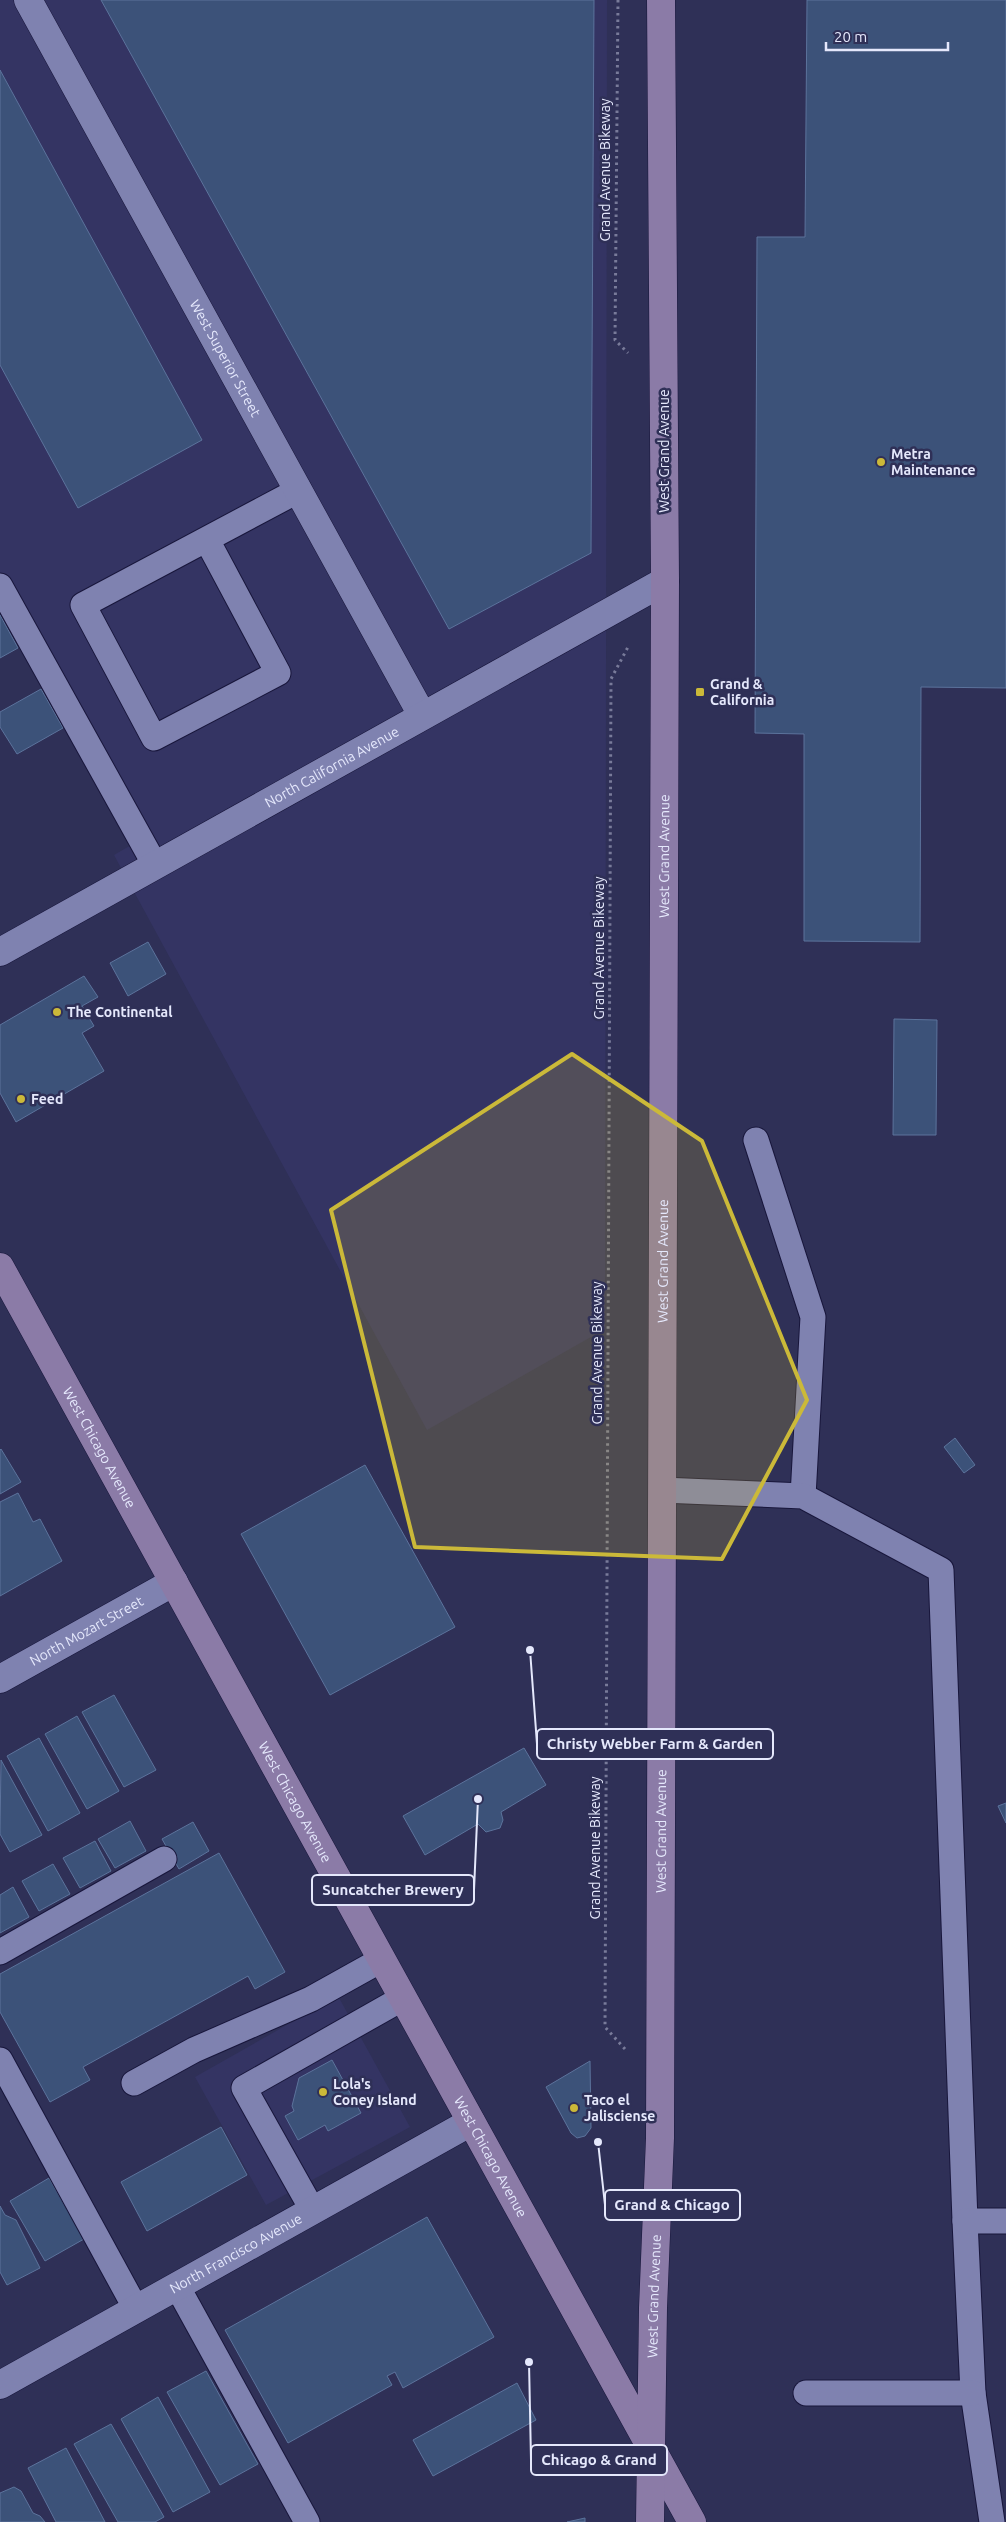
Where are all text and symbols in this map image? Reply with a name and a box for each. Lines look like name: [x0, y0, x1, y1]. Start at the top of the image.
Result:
scale bar: [826, 20, 948, 52]
text: 20 m: [834, 28, 867, 45]
street label: Grand Avenue Bikeway: [597, 98, 613, 242]
street label: West Superior Street: [187, 297, 264, 420]
street label: West Grand Avenue: [656, 389, 672, 513]
place label: Metra Maintenance: [891, 446, 976, 478]
marker: Metra Maintenance: [875, 456, 887, 468]
place label: Grand & California: [710, 676, 774, 708]
marker: Grand & California: [694, 686, 706, 698]
street label: North California Avenue: [262, 723, 402, 811]
street label: West Grand Avenue: [656, 794, 672, 918]
street label: Grand Avenue Bikeway: [591, 876, 607, 1020]
place label: The Continental: [67, 1004, 172, 1020]
marker: The Continental: [51, 1006, 63, 1018]
place label: Feed: [31, 1091, 63, 1107]
marker: Feed: [15, 1093, 27, 1105]
street label: West Grand Avenue: [655, 1199, 671, 1323]
street label: Grand Avenue Bikeway: [589, 1281, 605, 1425]
street label: West Chicago Avenue: [60, 1384, 139, 1511]
street label: North Mozart Street: [27, 1593, 146, 1669]
callout: Christy Webber Farm & Garden: [537, 1729, 773, 1759]
text: Christy Webber Farm & Garden: [547, 1735, 763, 1752]
street label: West Chicago Avenue: [255, 1739, 335, 1865]
street label: West Grand Avenue: [653, 1769, 669, 1893]
street label: Grand Avenue Bikeway: [587, 1776, 603, 1920]
callout: Suncatcher Brewery: [312, 1875, 474, 1905]
text: Suncatcher Brewery: [322, 1881, 464, 1898]
place label: Lola's Coney Island: [333, 2076, 417, 2108]
marker: Lola's Coney Island: [317, 2086, 329, 2098]
place label: Taco el Jalisciense: [584, 2092, 655, 2124]
street label: West Chicago Avenue: [451, 2093, 530, 2220]
marker: Taco el Jalisciense: [568, 2102, 580, 2114]
callout: Grand & Chicago: [605, 2190, 740, 2220]
text: Grand & Chicago: [614, 2196, 730, 2213]
street label: North Francisco Avenue: [167, 2210, 305, 2297]
street label: West Grand Avenue: [644, 2234, 664, 2358]
callout: Chicago & Grand: [531, 2445, 667, 2475]
text: Chicago & Grand: [541, 2451, 657, 2468]

